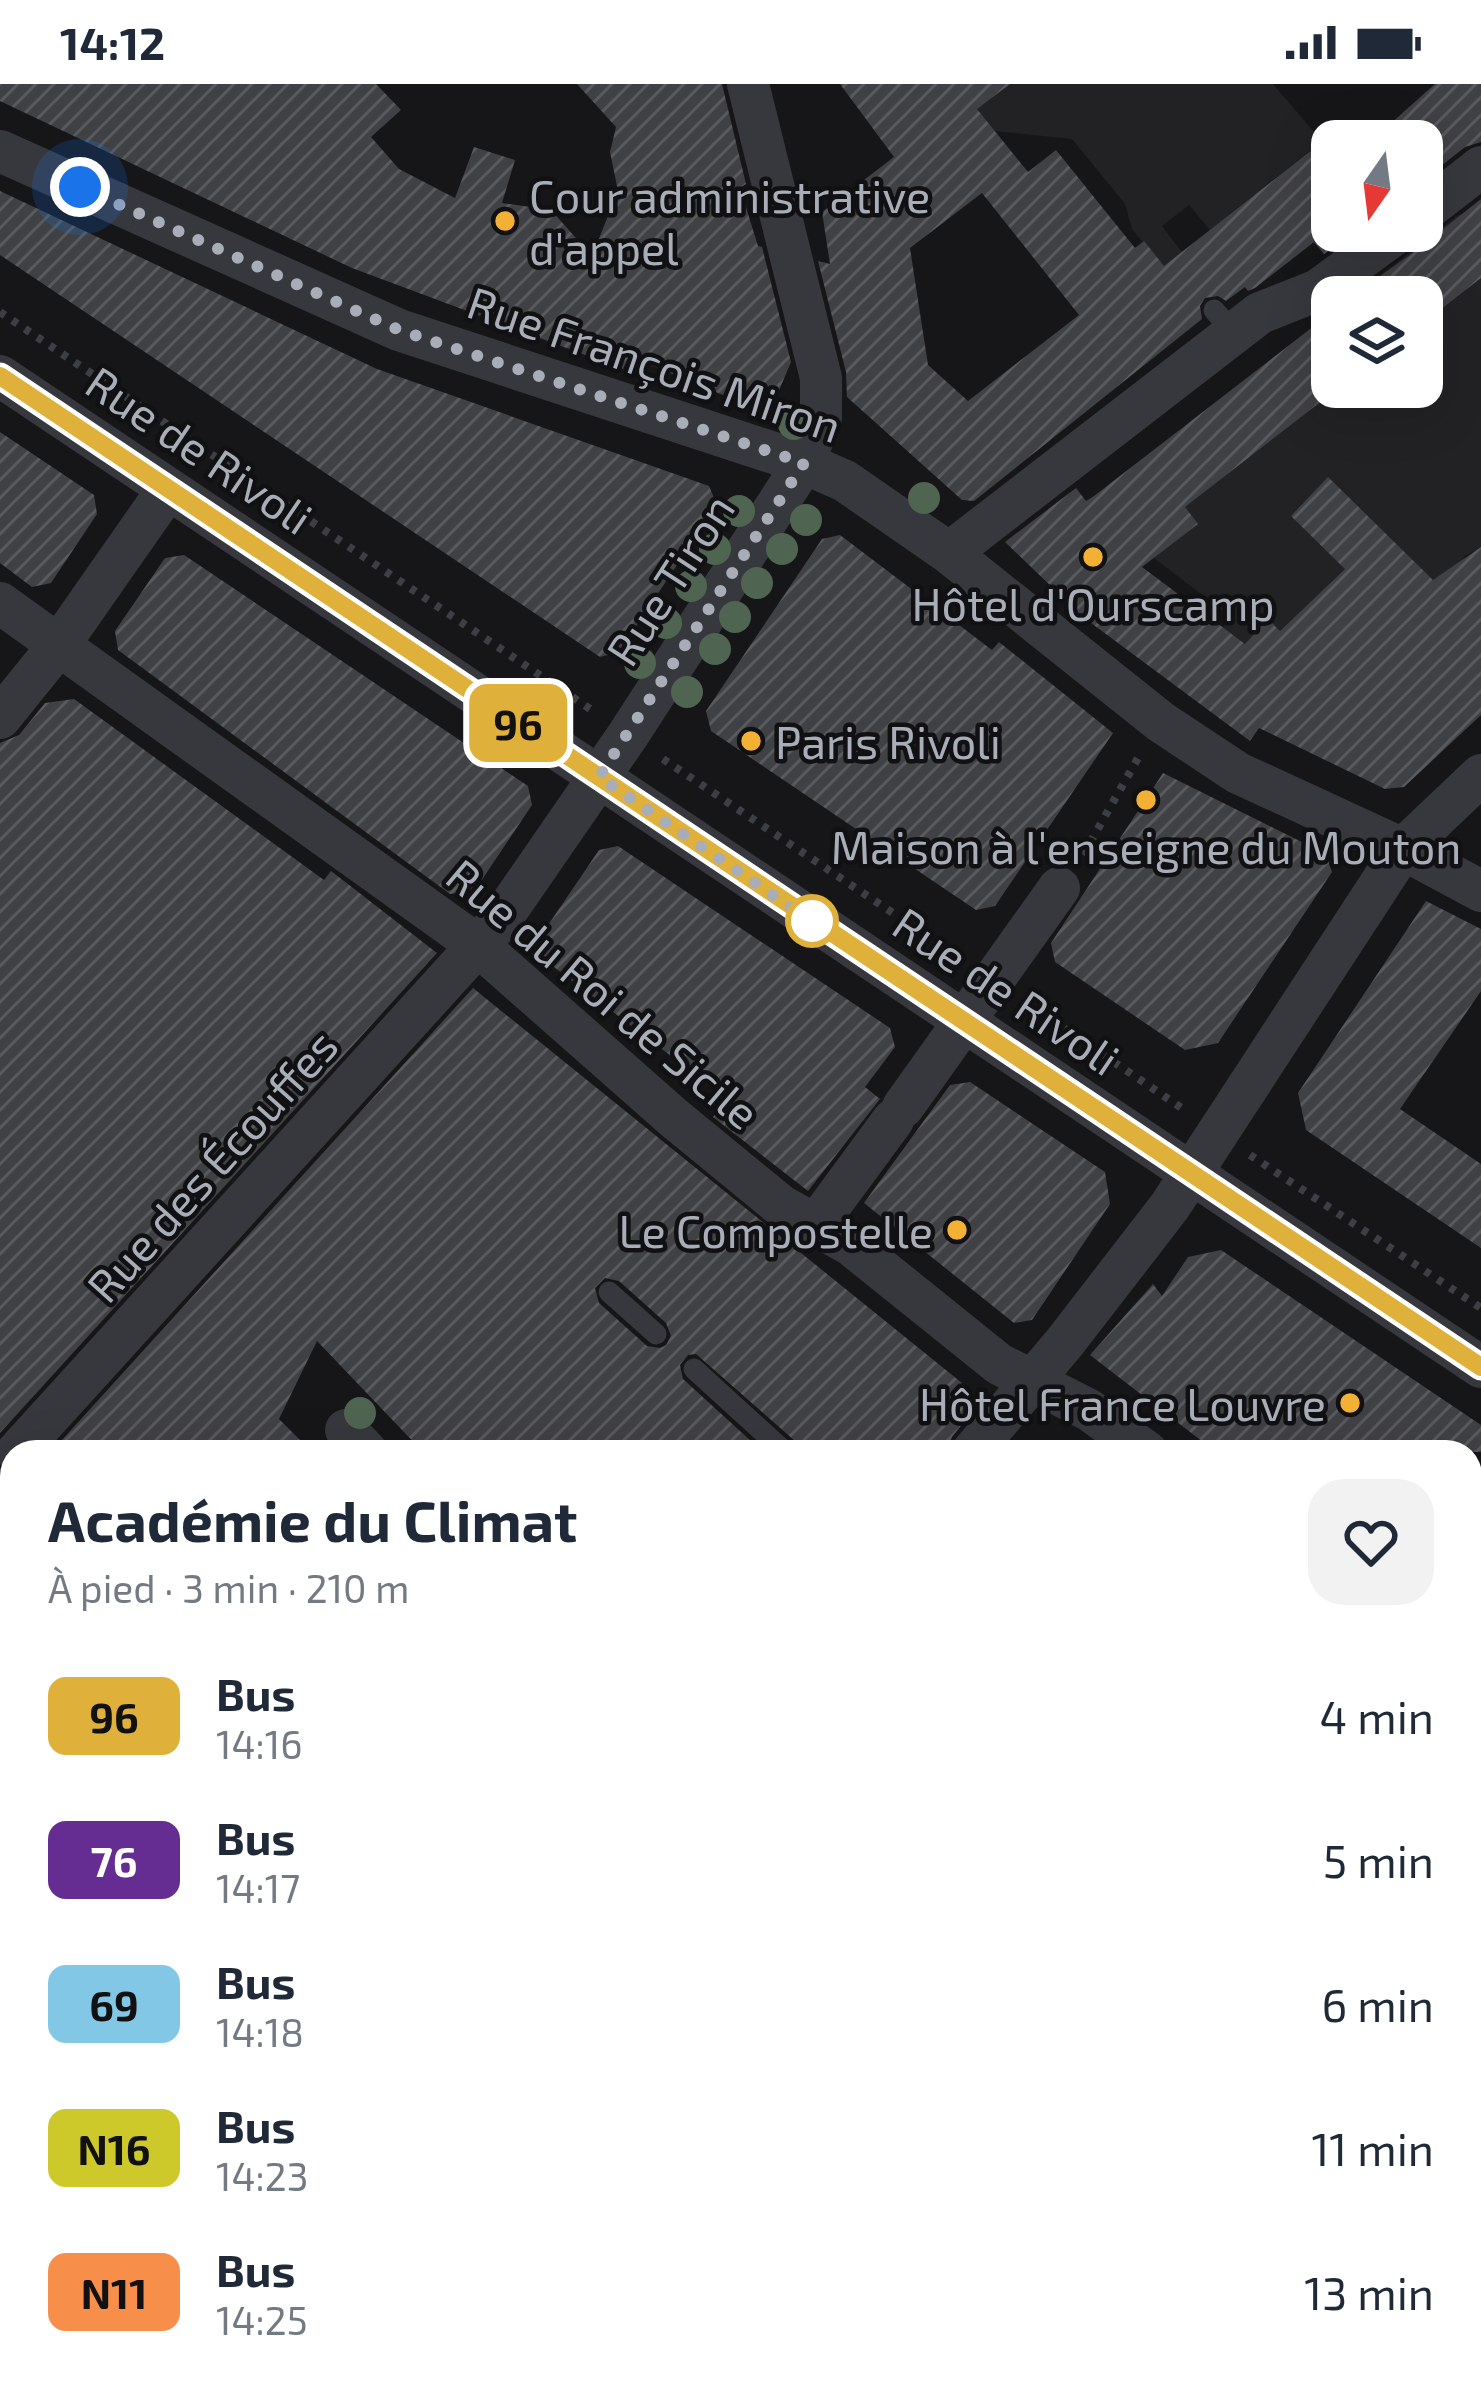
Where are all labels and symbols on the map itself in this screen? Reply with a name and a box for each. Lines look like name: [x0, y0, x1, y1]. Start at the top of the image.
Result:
north arrow: [1311, 120, 1443, 252]
your location: [50, 157, 110, 217]
place label: Cour administrative d'appel: [529, 168, 930, 274]
marker: Cour administrative d'appel: [492, 208, 518, 234]
street label: Rue François Miron: [460, 274, 849, 455]
street label: Rue de Rivoli: [77, 354, 323, 544]
street label: Rue Tiron: [594, 483, 744, 675]
marker: Hôtel d'Ourscamp: [1080, 544, 1106, 570]
place label: Hôtel d'Ourscamp: [911, 576, 1275, 630]
line badge: 96: [464, 684, 572, 762]
place label: Paris Rivoli: [775, 714, 1001, 768]
marker: Paris Rivoli: [738, 728, 764, 754]
marker: Maison à l'enseigne du Mouton: [1133, 787, 1159, 813]
place label: Maison à l'enseigne du Mouton: [831, 819, 1461, 873]
street label: Rue du Roi de Sicile: [437, 847, 771, 1139]
street label: Rue de Rivoli: [884, 895, 1130, 1085]
unlabelled marker: [787, 896, 837, 946]
street label: Rue des Écouffes: [75, 1018, 347, 1312]
place label: Le Compostelle: [618, 1203, 933, 1257]
marker: Le Compostelle: [944, 1217, 970, 1243]
place label: Hôtel France Louvre: [919, 1376, 1326, 1430]
marker: Hôtel France Louvre: [1337, 1390, 1363, 1416]

